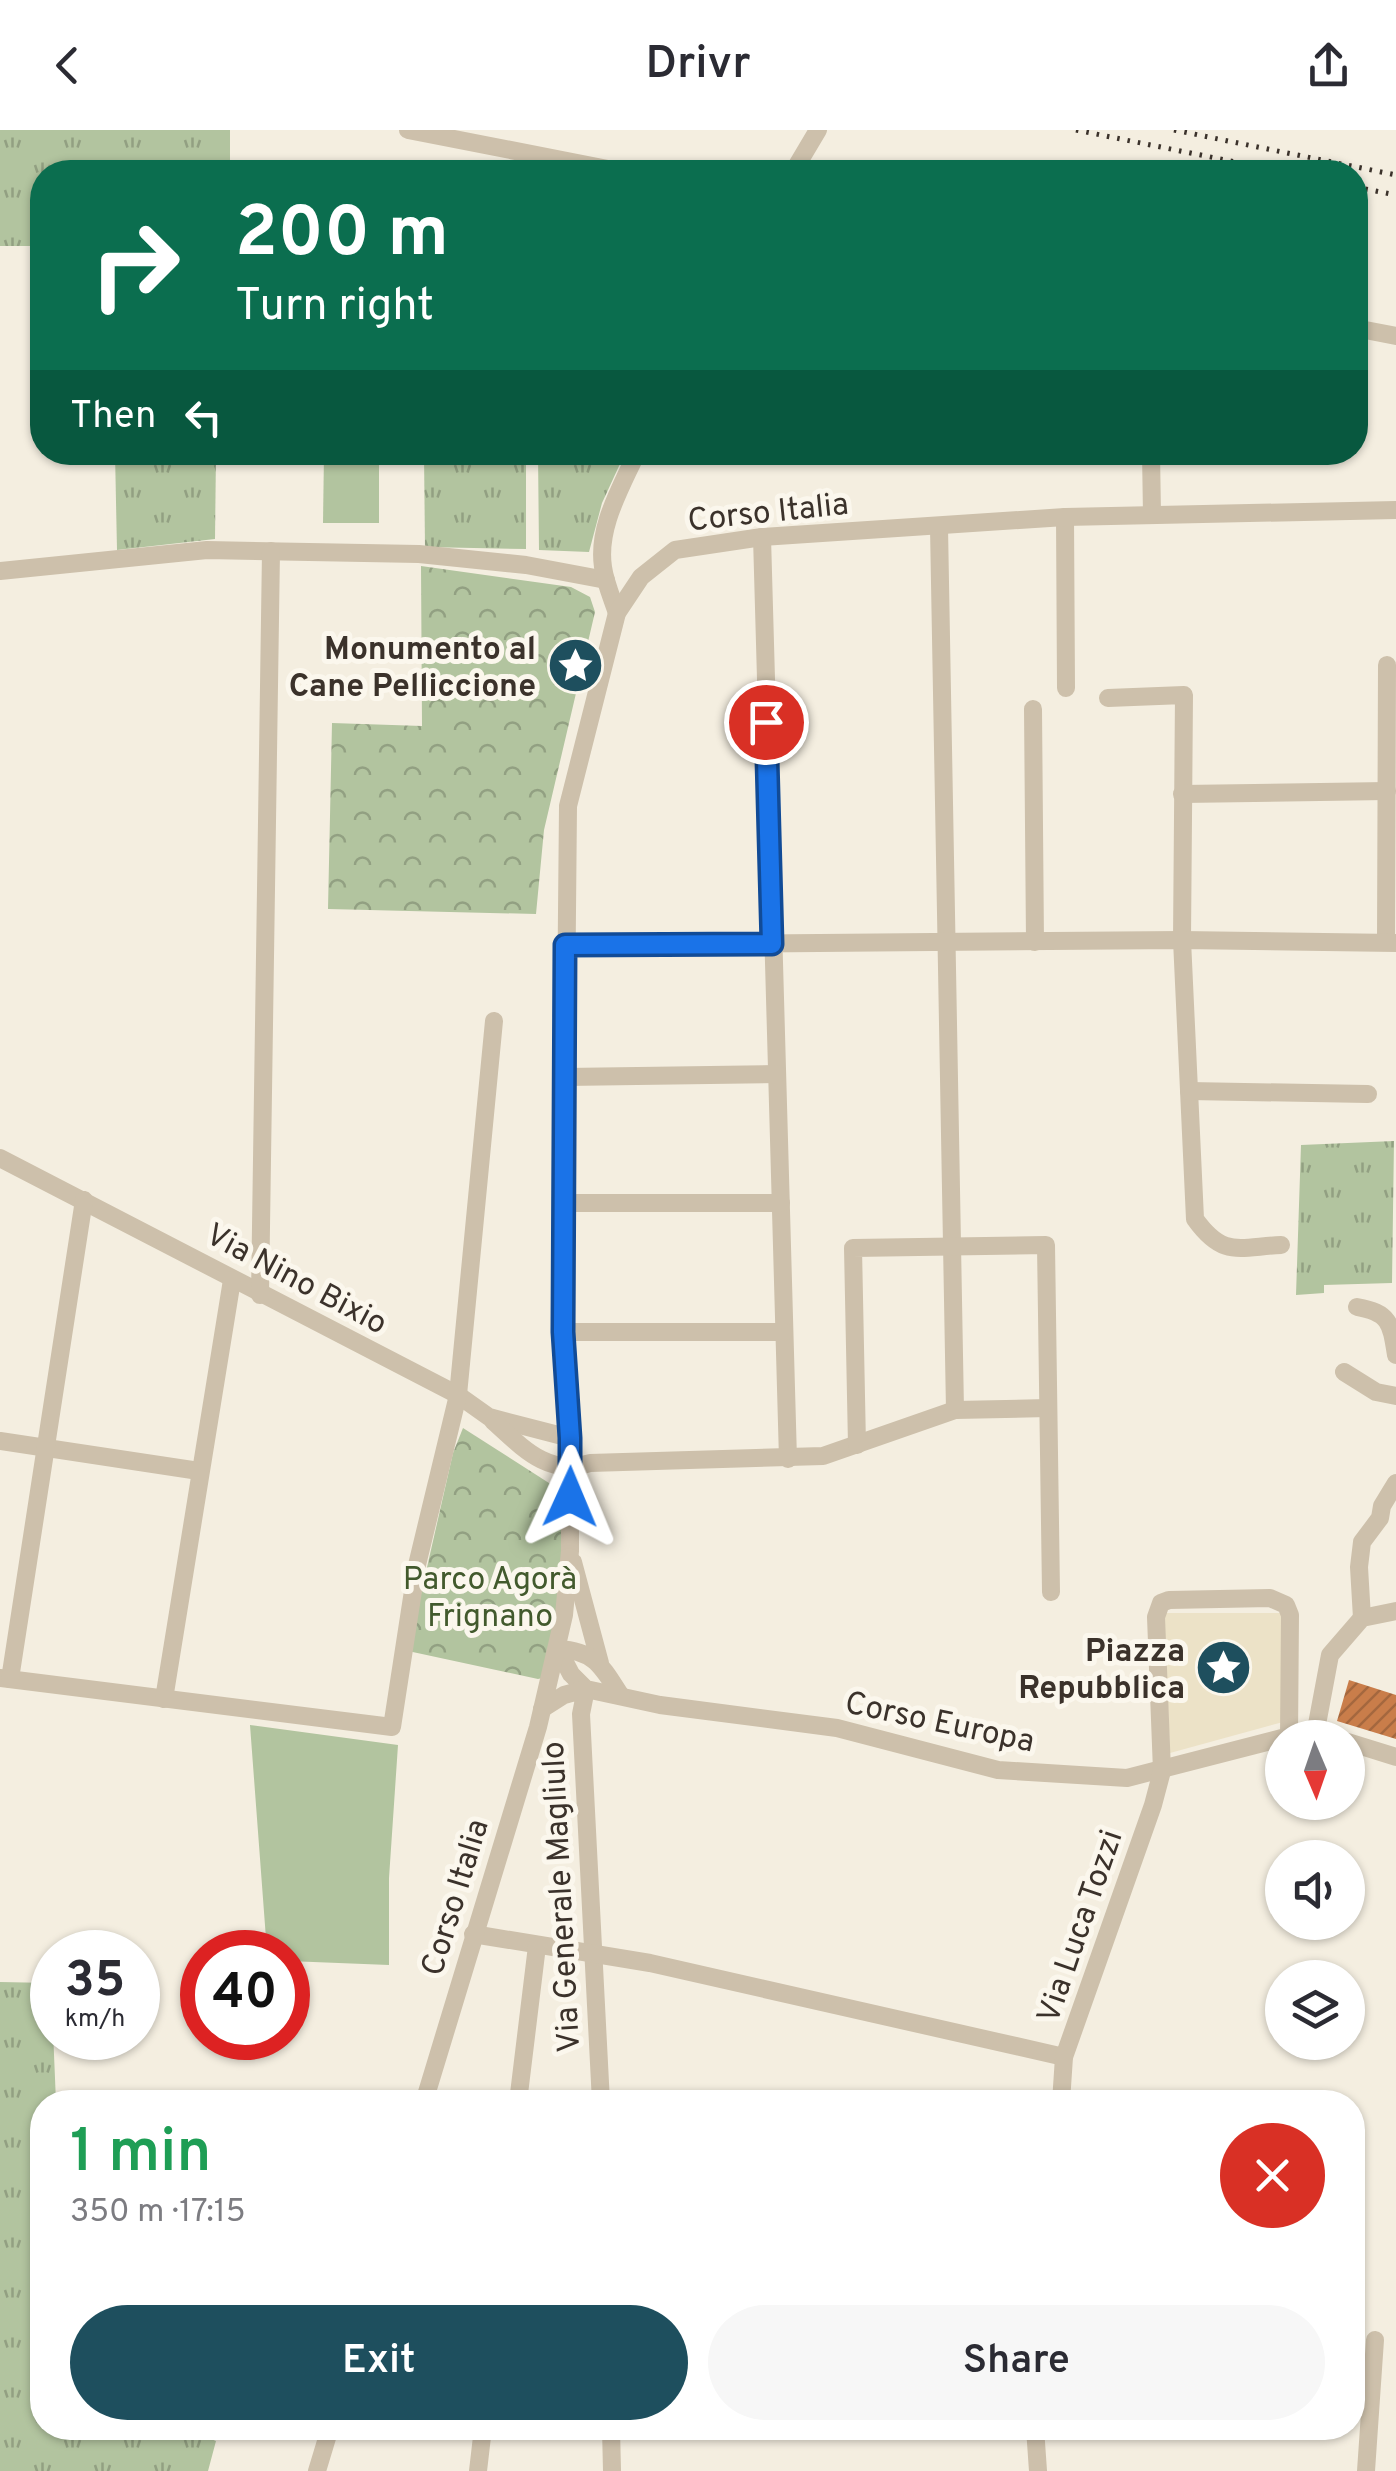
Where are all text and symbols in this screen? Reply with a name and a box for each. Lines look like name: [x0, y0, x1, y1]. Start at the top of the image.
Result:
text: Drivr: [645, 37, 751, 94]
icon: back: [40, 38, 95, 93]
icon: share: [1301, 38, 1356, 93]
text: 200 m: [235, 192, 449, 281]
icon: right: [70, 200, 200, 330]
text: Turn right: [235, 279, 434, 336]
icon: left: [176, 390, 231, 445]
text: Then: [70, 393, 156, 442]
street label: Corso Italia: [686, 486, 851, 542]
place label: Monumento al Cane Pelliccione: [289, 631, 536, 708]
place icon: Monumento al Cane Pelliccione: [545, 636, 605, 696]
pin: [724, 680, 809, 765]
icon: arrive: [739, 695, 794, 750]
street label: Via Nino Bixio: [198, 1216, 393, 1345]
position arrow: [518, 1445, 622, 1549]
park label: Parco Agorà Frignano: [403, 1561, 577, 1638]
place label: Piazza Repubblica: [1018, 1633, 1185, 1710]
place icon: Piazza Repubblica: [1194, 1638, 1254, 1698]
street label: Corso Europa: [841, 1684, 1038, 1764]
north arrow: [1265, 1720, 1365, 1820]
map controls: [1265, 1720, 1365, 2060]
street label: Via Generale Magliulo: [535, 1740, 591, 2053]
street label: Corso Italia: [414, 1815, 500, 1981]
street label: Via Luca Tozzi: [1030, 1825, 1134, 2029]
button: sound: [1265, 1840, 1365, 1940]
speed limit sign: 40: [180, 1930, 310, 2060]
text: 35: [65, 1951, 125, 2014]
button: layers: [1265, 1960, 1365, 2060]
text: km/h: [65, 2004, 125, 2036]
text: 1 min: [70, 2117, 211, 2193]
button: close: [1220, 2123, 1325, 2228]
text: 350 m · 17:15: [70, 2193, 246, 2233]
button: Exit: [70, 2305, 688, 2420]
button: Share: [708, 2305, 1325, 2420]

